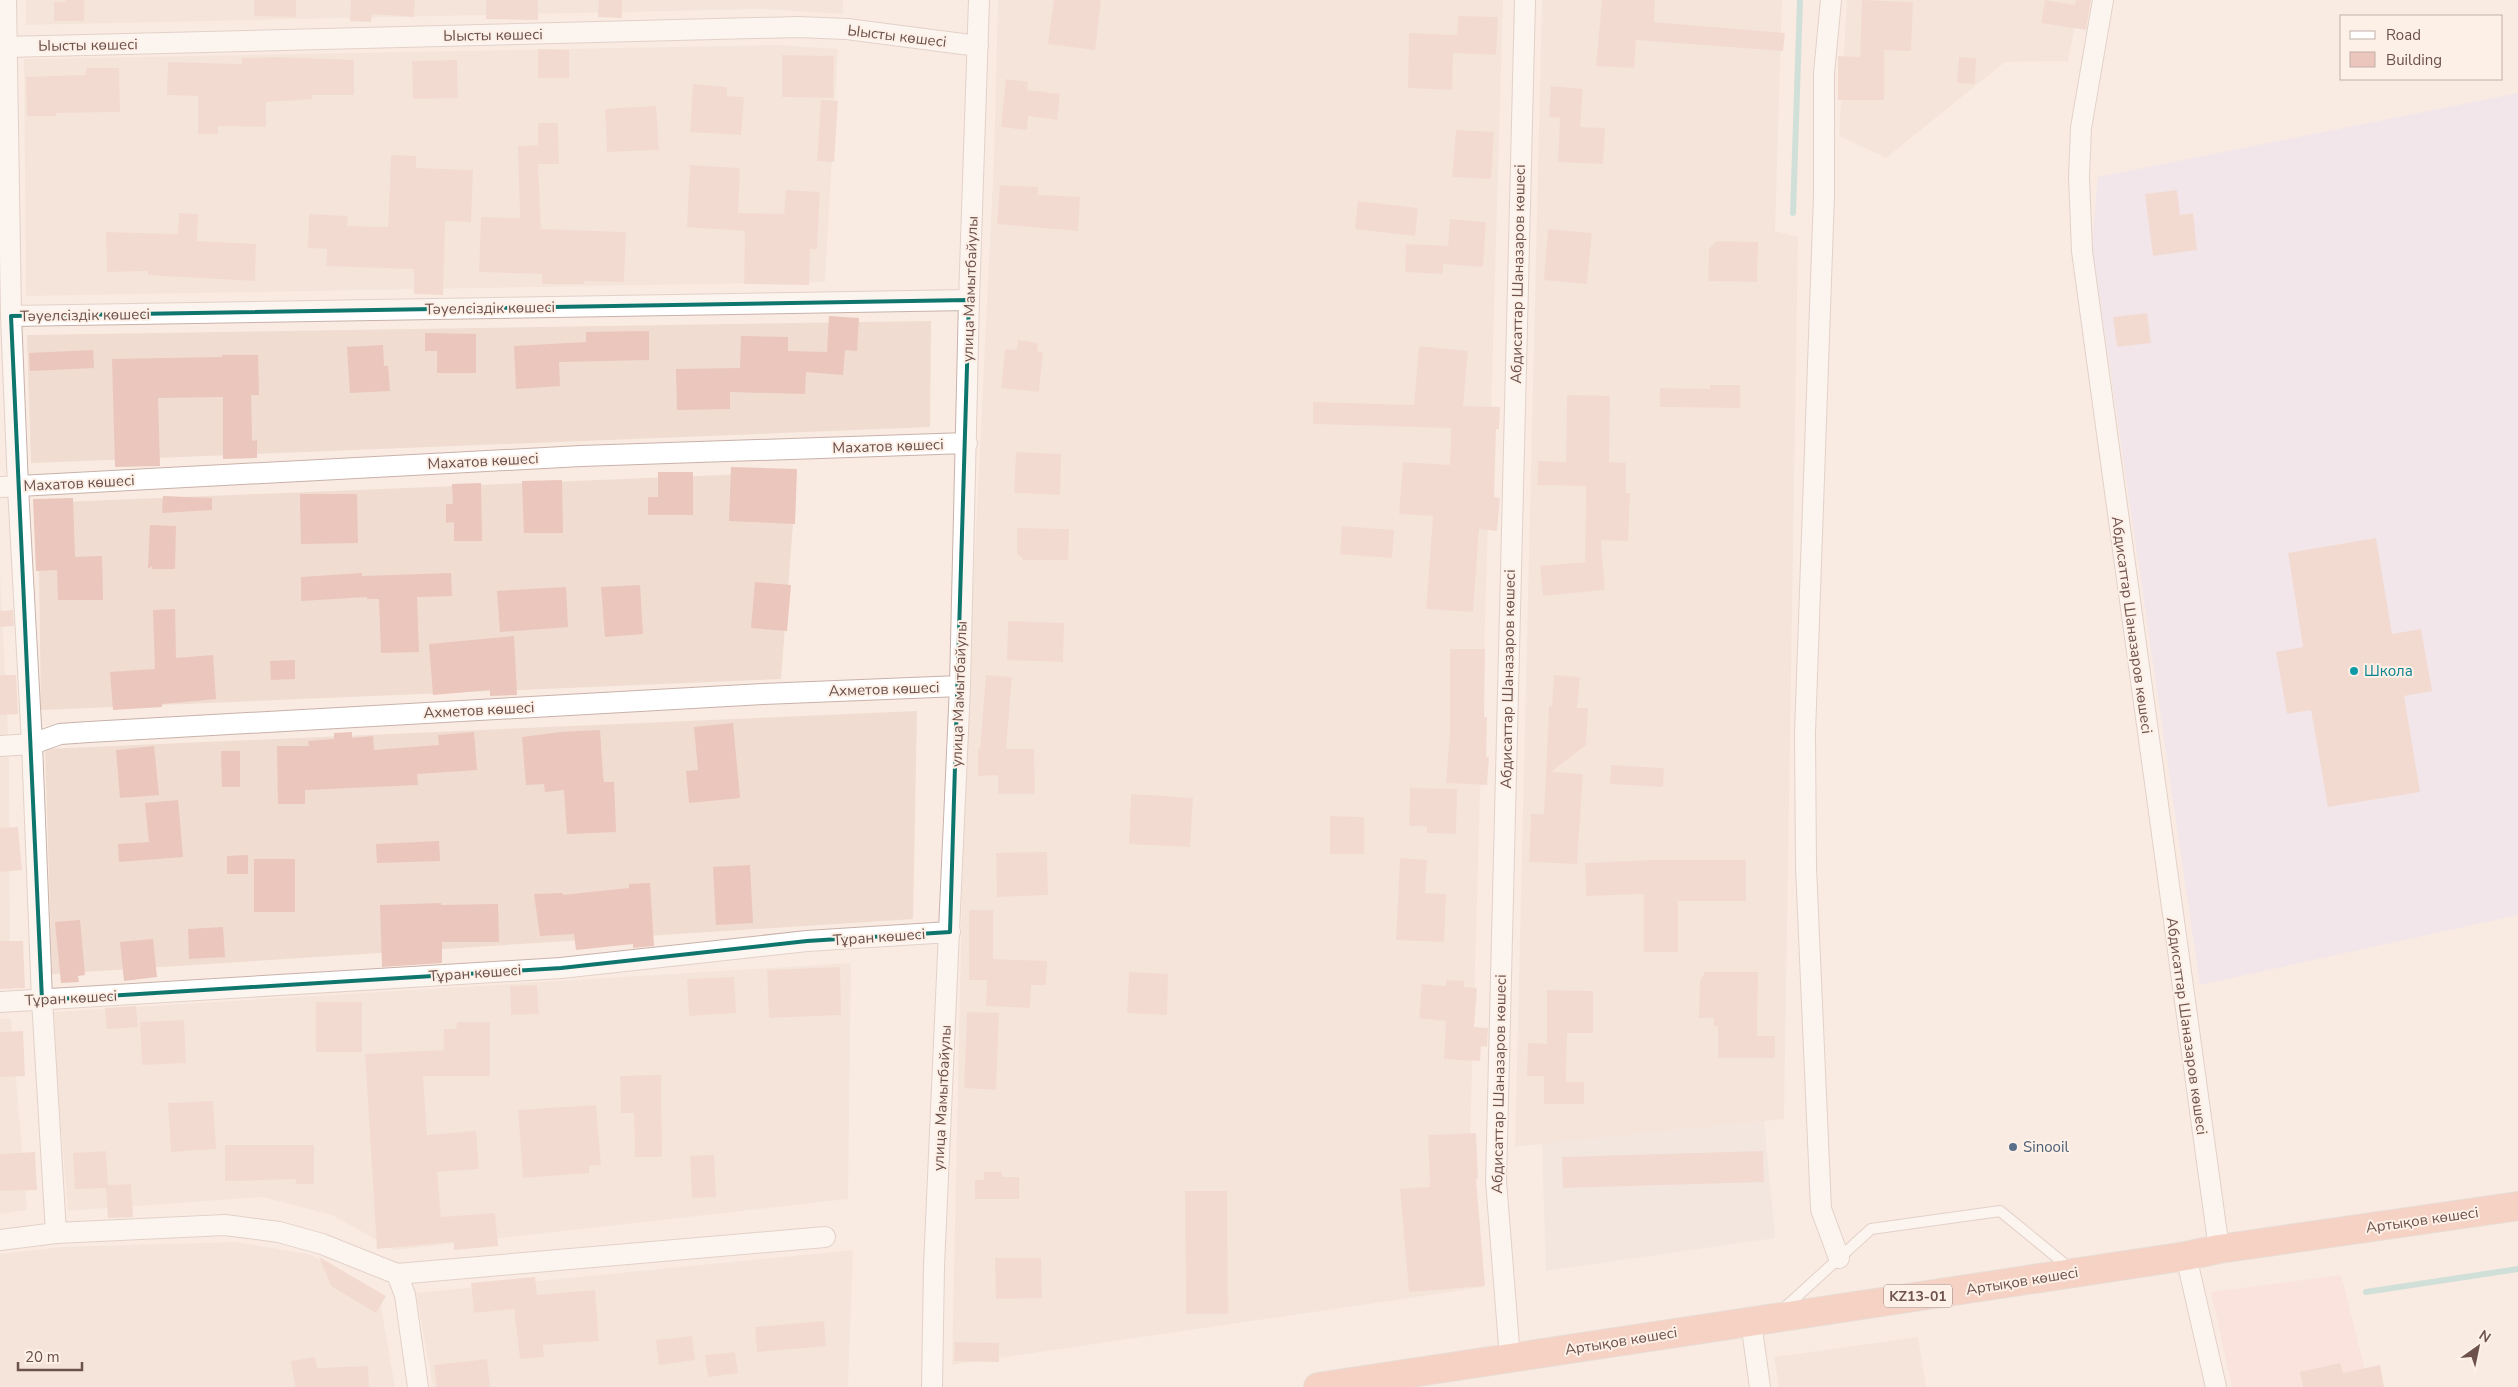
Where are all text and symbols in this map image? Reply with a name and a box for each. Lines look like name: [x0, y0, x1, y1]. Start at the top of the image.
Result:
legend: [2340, 15, 2503, 80]
street label: Ыысты көшесі: [846, 20, 948, 52]
street label: Ыысты көшесі: [443, 24, 543, 46]
text: Road: [2386, 25, 2421, 45]
street label: Ыысты көшесі: [38, 34, 138, 56]
text: Building: [2386, 50, 2442, 70]
street label: Абдисаттар Шаназаров көшесі: [1506, 164, 1530, 384]
street label: улица Мамытбайулы: [957, 215, 983, 363]
street label: Тәуелсіздік көшесі: [425, 297, 555, 319]
street label: Тәуелсіздік көшесі: [20, 304, 150, 326]
street label: Махатов көшесі: [832, 434, 944, 458]
street label: Махатов көшесі: [427, 448, 539, 474]
street label: Махатов көшесі: [23, 470, 135, 496]
street label: Абдисаттар Шаназаров көшесі: [2107, 515, 2157, 735]
street label: Абдисаттар Шаназаров көшесі: [1496, 569, 1520, 789]
street label: улица Мамытбайулы: [946, 620, 972, 768]
place label: Школа: [2364, 661, 2413, 681]
marker: Школа: [2348, 665, 2360, 677]
street label: Ахметов көшесі: [828, 677, 940, 701]
street label: Ахметов көшесі: [423, 697, 535, 723]
street label: Абдисаттар Шаназаров көшесі: [2162, 916, 2212, 1136]
street label: Тұран көшесі: [832, 924, 926, 950]
street label: Тұран көшесі: [428, 960, 522, 986]
street label: Абдисаттар Шаназаров көшесі: [1487, 974, 1511, 1194]
street label: Тұран көшесі: [24, 986, 118, 1010]
street label: улица Мамытбайулы: [928, 1024, 956, 1172]
place label: Sinooil: [2023, 1137, 2069, 1157]
marker: Sinooil: [2007, 1141, 2019, 1153]
street label: Артықов көшесі: [2364, 1202, 2480, 1238]
street label: Артықов көшесі: [1964, 1262, 2080, 1300]
road number: KZ13-01: [1884, 1284, 1952, 1308]
street label: Артықов көшесі: [1563, 1322, 1679, 1360]
north arrow: [2453, 1322, 2503, 1372]
text: N: [2475, 1326, 2494, 1347]
scale bar: [18, 1340, 81, 1372]
text: 20 m: [25, 1347, 60, 1367]

